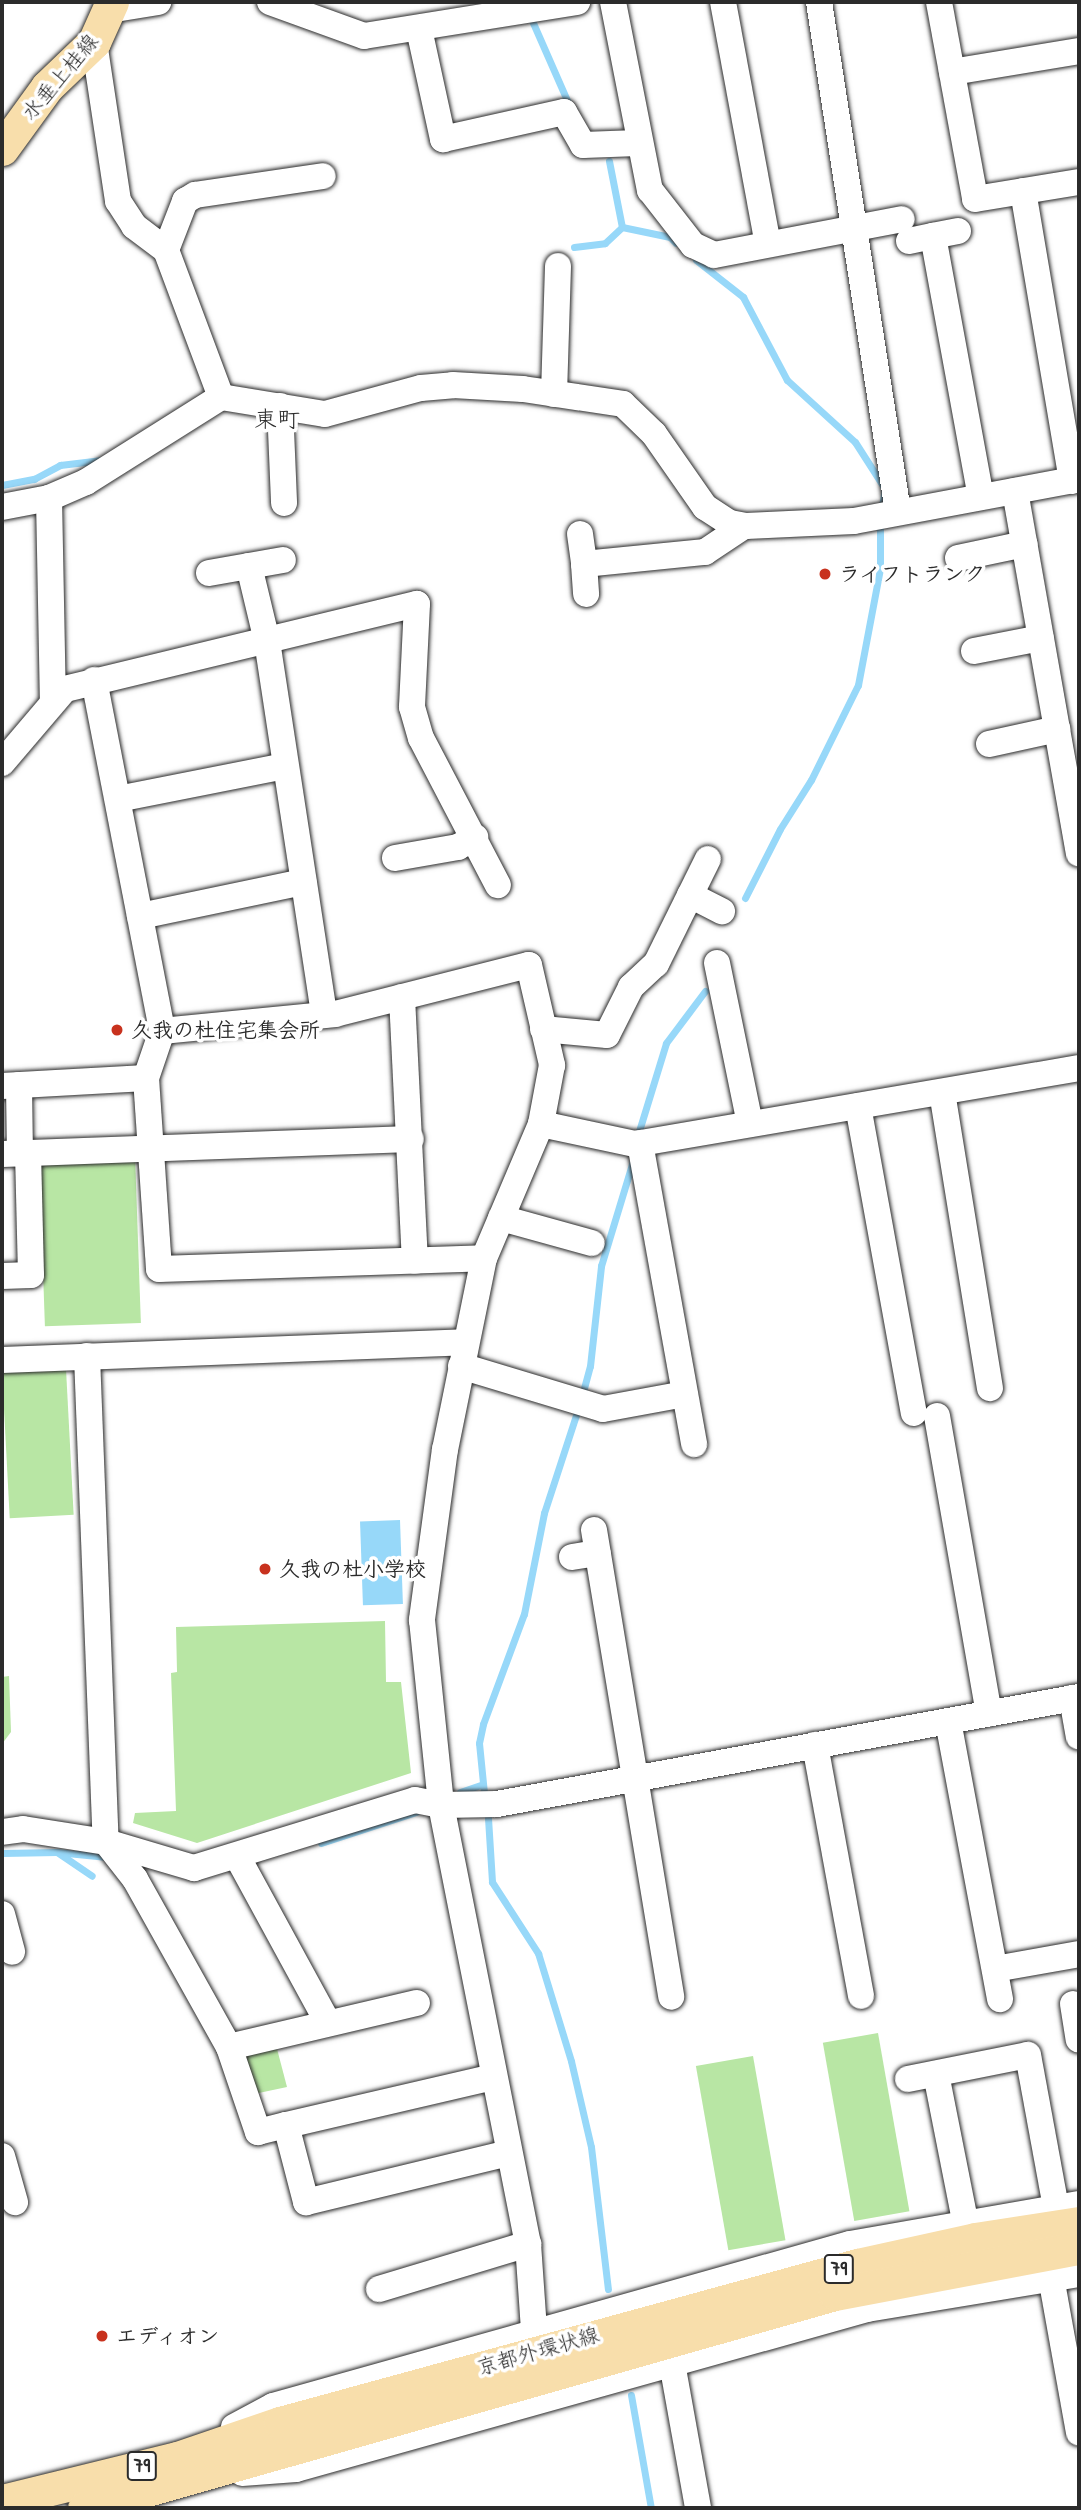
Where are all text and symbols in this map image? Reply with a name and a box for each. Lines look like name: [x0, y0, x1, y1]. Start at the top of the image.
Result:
street label: 水垂上桂線: [17, 29, 103, 125]
district label: 東町: [254, 405, 300, 433]
place label: ライフトランク: [839, 561, 986, 587]
marker: ライフトランク: [817, 566, 833, 582]
place label: 久我の杜住宅集会所: [131, 1017, 320, 1043]
marker: 久我の杜住宅集会所: [109, 1022, 125, 1038]
place label: 久我の杜小学校: [279, 1556, 426, 1582]
marker: 久我の杜小学校: [257, 1561, 273, 1577]
road number: 79: [823, 2254, 855, 2284]
street label: 京都外環状線: [474, 2322, 602, 2380]
place label: エディオン: [116, 2323, 221, 2349]
marker: エディオン: [94, 2328, 110, 2344]
road number: 79: [126, 2450, 158, 2482]

